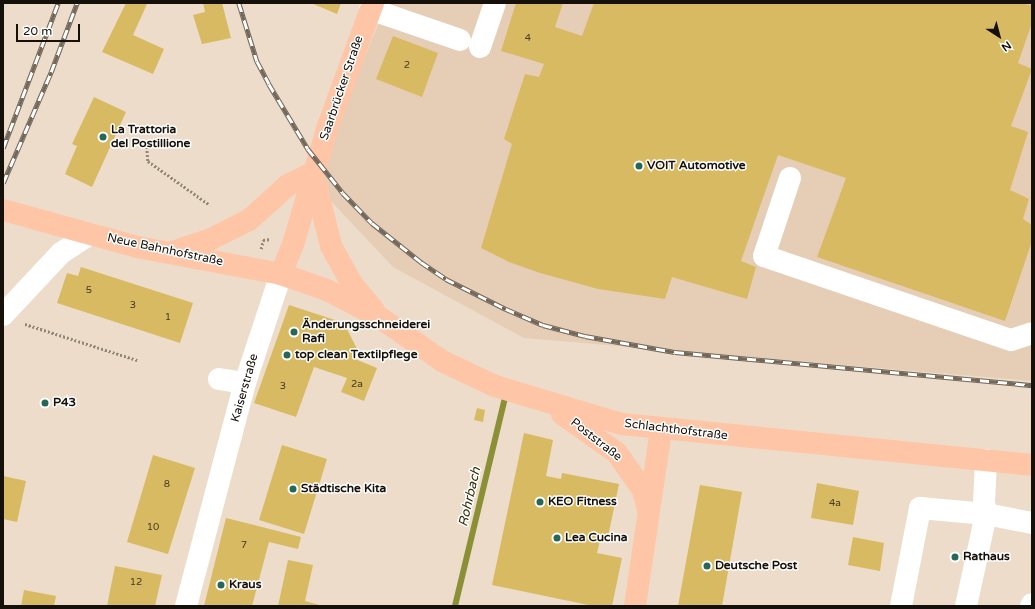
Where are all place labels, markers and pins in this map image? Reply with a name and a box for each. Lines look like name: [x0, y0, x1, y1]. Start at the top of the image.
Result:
place label: La Trattoria del Postillione: [111, 123, 190, 151]
marker: La Trattoria del Postillione: [98, 132, 108, 142]
place label: VOIT Automotive: [647, 159, 746, 173]
marker: VOIT Automotive: [634, 161, 644, 171]
place label: Änderungsschneiderei Rafi: [302, 318, 430, 346]
marker: Änderungsschneiderei Rafi: [289, 327, 299, 337]
place label: top clean Textilpflege: [295, 348, 417, 362]
marker: top clean Textilpflege: [282, 350, 292, 360]
place label: P43: [53, 396, 76, 410]
marker: P43: [40, 398, 50, 408]
place label: Städtische Kita: [301, 482, 386, 496]
marker: Städtische Kita: [288, 484, 298, 494]
place label: KEO Fitness: [548, 495, 617, 509]
marker: KEO Fitness: [535, 497, 545, 507]
place label: Lea Cucina: [565, 531, 628, 545]
marker: Lea Cucina: [552, 533, 562, 543]
place label: Rathaus: [963, 550, 1010, 564]
marker: Rathaus: [950, 552, 960, 562]
place label: Deutsche Post: [715, 559, 797, 573]
marker: Deutsche Post: [702, 561, 712, 571]
place label: Kraus: [229, 578, 261, 592]
marker: Kraus: [216, 580, 226, 590]

